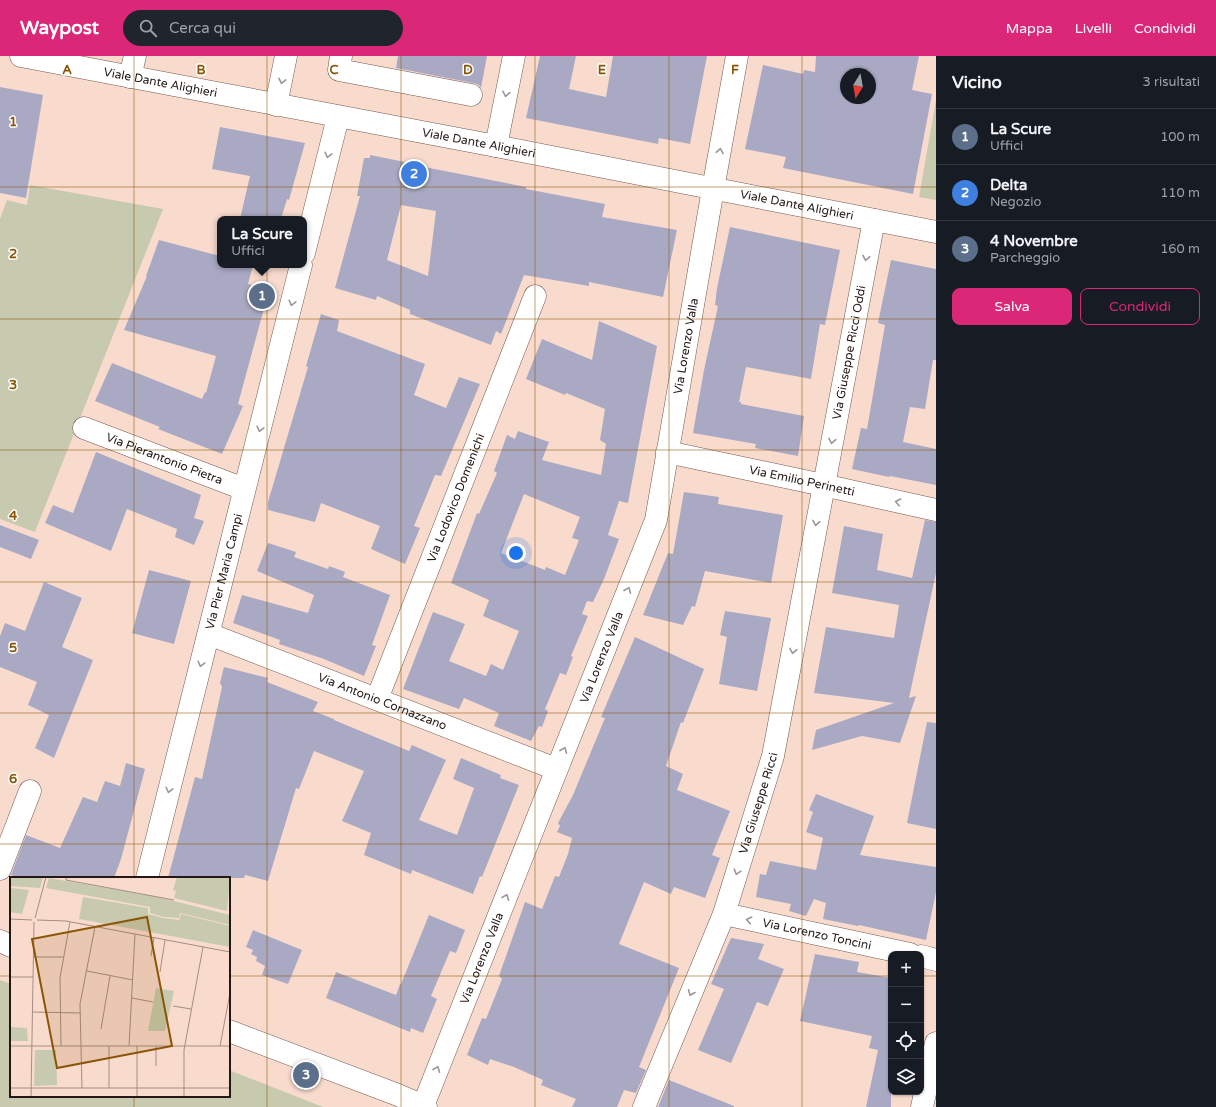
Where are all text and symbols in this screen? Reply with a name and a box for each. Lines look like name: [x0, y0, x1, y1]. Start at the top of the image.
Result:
search box: [123, 10, 403, 46]
text: Waypost: [20, 17, 99, 39]
icon: search: [137, 17, 159, 39]
text: Cerca qui: [169, 19, 236, 37]
text: Mappa: [1006, 20, 1053, 37]
text: Livelli: [1075, 20, 1112, 37]
text: Condividi: [1134, 20, 1196, 37]
text: A: [62, 62, 72, 78]
text: B: [196, 62, 206, 78]
text: C: [329, 62, 339, 78]
text: D: [463, 62, 473, 78]
text: E: [598, 62, 606, 78]
text: F: [731, 62, 739, 78]
street label: Viale Dante Alighieri: [103, 65, 218, 100]
north arrow: [840, 68, 876, 104]
text: Vicino: [952, 72, 1002, 93]
text: 3 risultati: [1143, 74, 1200, 90]
one-way arrow: [278, 77, 286, 84]
one-way arrow: [503, 91, 511, 97]
text: 1: [9, 114, 17, 130]
text: La Scure: [990, 120, 1051, 138]
street label: Viale Dante Alighieri: [421, 125, 537, 161]
text: 1: [961, 129, 969, 145]
text: 100 m: [1160, 129, 1200, 145]
text: Uffici: [990, 138, 1023, 154]
one-way arrow: [715, 148, 724, 154]
one-way arrow: [325, 152, 333, 158]
pin: 2: [401, 159, 427, 189]
text: Delta: [990, 176, 1027, 194]
text: 2: [961, 185, 969, 201]
text: 110 m: [1160, 185, 1200, 201]
street label: Viale Dante Alighieri: [739, 187, 855, 223]
text: Negozio: [990, 194, 1041, 210]
popup: [217, 216, 307, 268]
text: La Scure: [231, 225, 293, 243]
text: 4 Novembre: [990, 232, 1078, 250]
text: 3: [961, 241, 969, 257]
text: 160 m: [1160, 241, 1200, 257]
text: Uffici: [231, 243, 265, 259]
text: 2: [9, 246, 17, 262]
text: Parcheggio: [990, 250, 1060, 266]
one-way arrow: [863, 255, 871, 261]
pin: 1: [249, 281, 275, 311]
street label: Via Giuseppe Ricci Oddi: [830, 284, 869, 421]
button: Salva: [952, 288, 1072, 325]
button: Condividi: [1080, 288, 1200, 325]
street label: Via Lorenzo Valla: [671, 297, 701, 395]
one-way arrow: [288, 300, 296, 306]
text: 3: [9, 377, 17, 393]
one-way arrow: [257, 426, 265, 432]
street label: Via Pierantonio Pietra: [104, 430, 225, 487]
street label: Via Lodovico Domenichi: [424, 431, 487, 564]
one-way arrow: [828, 438, 836, 444]
street label: Via Emilio Perinetti: [748, 463, 856, 499]
one-way arrow: [895, 498, 901, 506]
text: 4: [9, 508, 18, 524]
street label: Via Pier Maria Campi: [203, 512, 245, 631]
one-way arrow: [813, 520, 821, 526]
your location: [506, 543, 526, 563]
one-way arrow: [623, 587, 631, 594]
street label: Via Lorenzo Valla: [577, 609, 626, 705]
text: 5: [9, 640, 17, 656]
one-way arrow: [789, 648, 798, 654]
one-way arrow: [198, 660, 206, 667]
street label: Via Antonio Cornazzano: [316, 670, 449, 733]
one-way arrow: [560, 746, 568, 753]
street label: Via Giuseppe Ricci: [736, 751, 781, 856]
text: 6: [9, 771, 17, 787]
one-way arrow: [166, 787, 174, 793]
one-way arrow: [733, 868, 742, 875]
inset map: [10, 877, 230, 1097]
one-way arrow: [501, 893, 509, 900]
street label: Via Lorenzo Valla: [457, 910, 506, 1006]
street label: Via Lorenzo Toncini: [761, 915, 873, 952]
one-way arrow: [746, 916, 752, 924]
map controls: [888, 951, 924, 1095]
button: +: [888, 951, 924, 987]
button: −: [888, 987, 924, 1023]
one-way arrow: [688, 990, 696, 997]
button: locate: [888, 1023, 924, 1059]
button: layers: [888, 1059, 924, 1095]
pin: 3: [293, 1060, 319, 1090]
one-way arrow: [433, 1066, 441, 1073]

